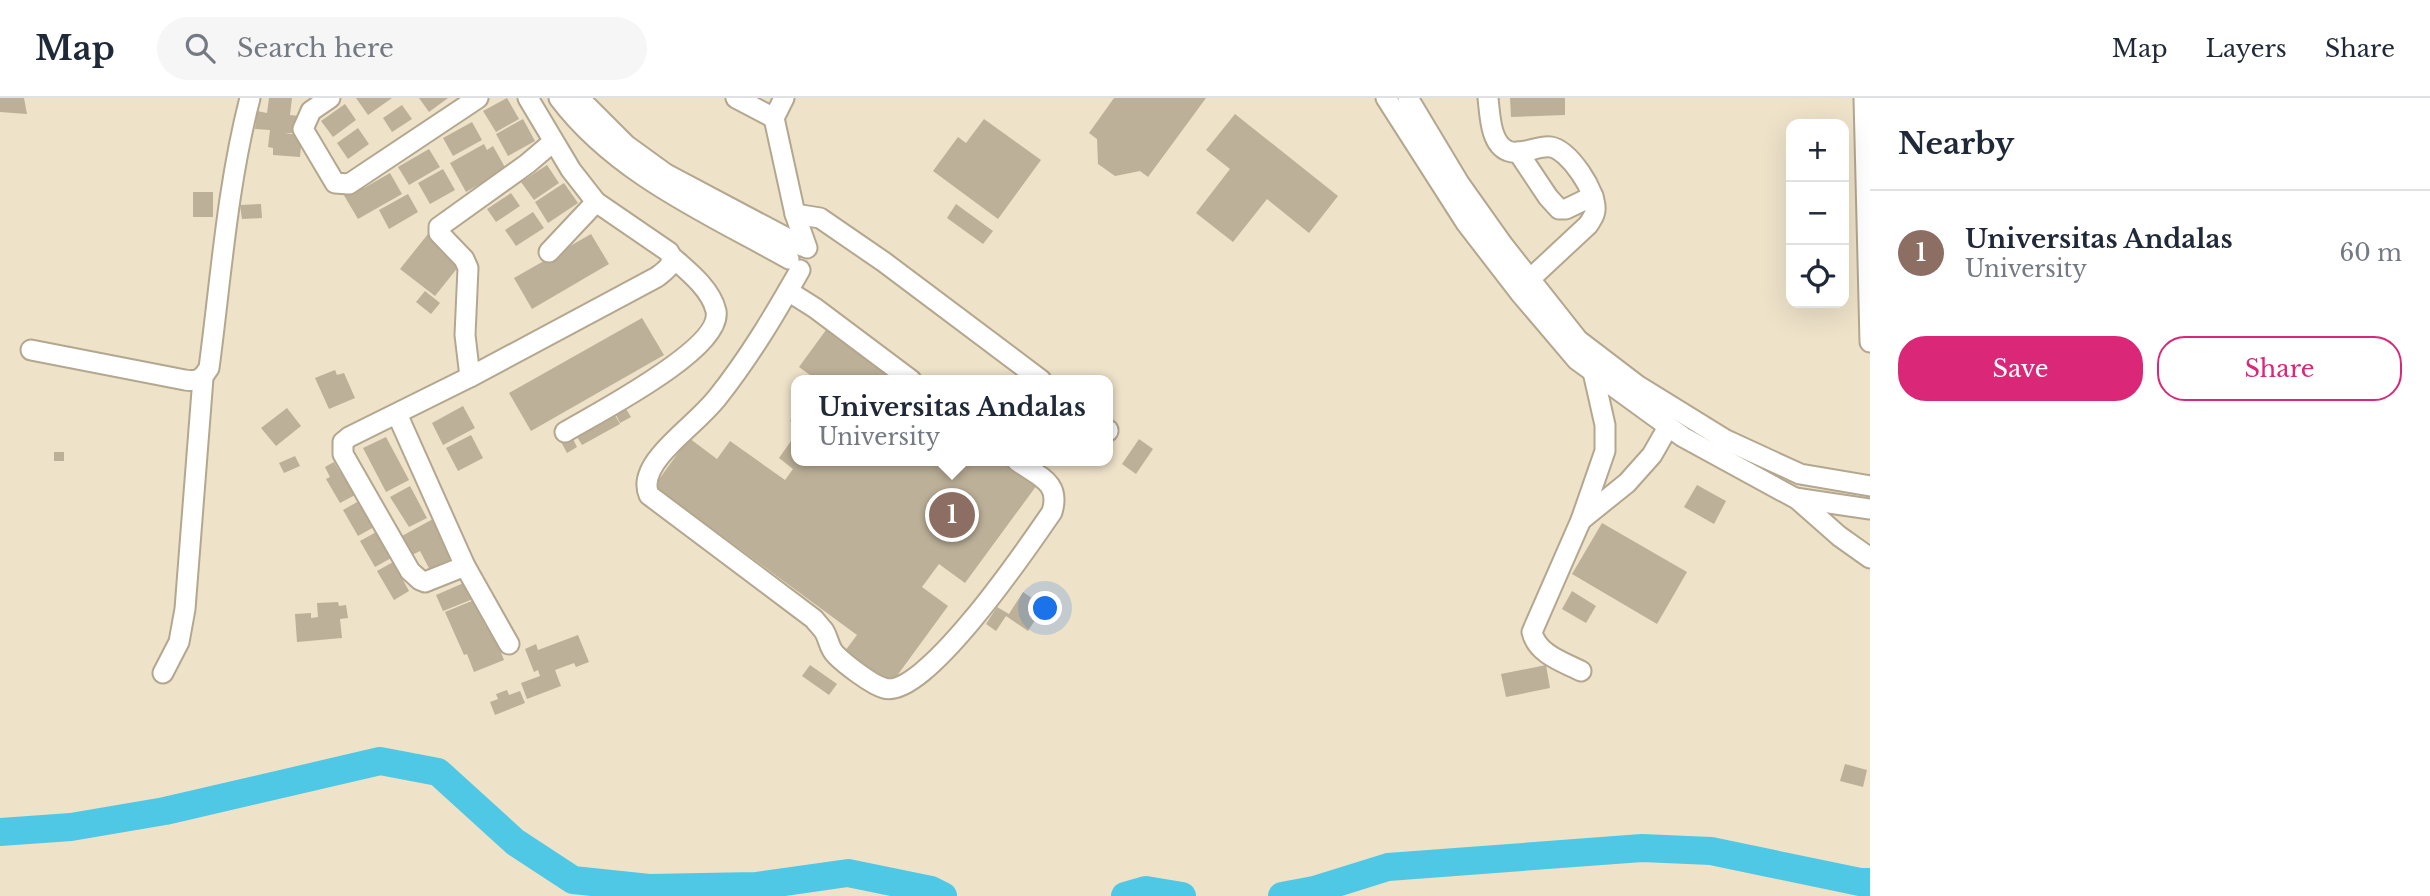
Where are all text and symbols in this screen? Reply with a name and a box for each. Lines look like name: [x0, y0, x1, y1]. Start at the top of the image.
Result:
search box: [157, 17, 647, 80]
text: Map: [35, 28, 115, 69]
icon: search: [181, 29, 219, 67]
text: Search here: [237, 32, 394, 64]
text: Map: [2112, 34, 2168, 63]
text: Layers: [2206, 34, 2287, 63]
text: Share: [2325, 34, 2395, 63]
map controls: [1786, 119, 1849, 308]
button: +: [1786, 119, 1849, 182]
text: Nearby: [1898, 125, 2014, 162]
button: −: [1786, 182, 1849, 245]
text: Universitas Andalas: [1965, 223, 2233, 255]
text: 1: [1916, 239, 1926, 267]
text: 60 m: [2340, 239, 2402, 267]
button: locate: [1786, 245, 1849, 308]
text: University: [1965, 255, 2087, 283]
button: Save: [1898, 336, 2143, 401]
button: Share: [2157, 336, 2402, 401]
popup: [791, 375, 1113, 466]
text: Universitas Andalas: [818, 391, 1086, 423]
text: University: [818, 423, 940, 451]
pin: 1: [929, 489, 975, 541]
your location: [1028, 591, 1062, 625]

